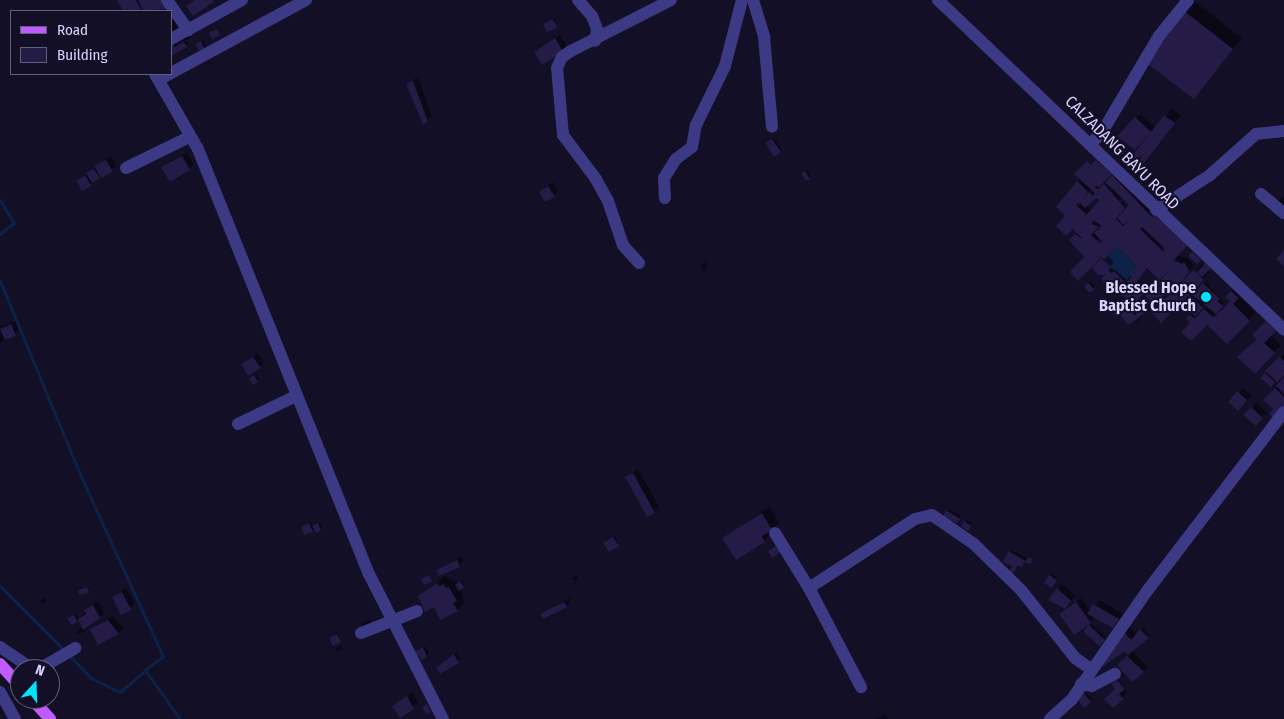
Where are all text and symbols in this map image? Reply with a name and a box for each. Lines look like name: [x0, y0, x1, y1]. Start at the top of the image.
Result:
legend: [10, 10, 172, 75]
text: Road: [57, 21, 88, 39]
text: Building: [57, 46, 108, 64]
street label: CALZADANG BAYU ROAD: [1061, 92, 1183, 214]
place label: Blessed Hope Baptist Church: [1099, 278, 1196, 316]
marker: Blessed Hope Baptist Church: [1200, 291, 1212, 303]
north arrow: [10, 659, 60, 709]
text: N: [33, 661, 47, 680]

